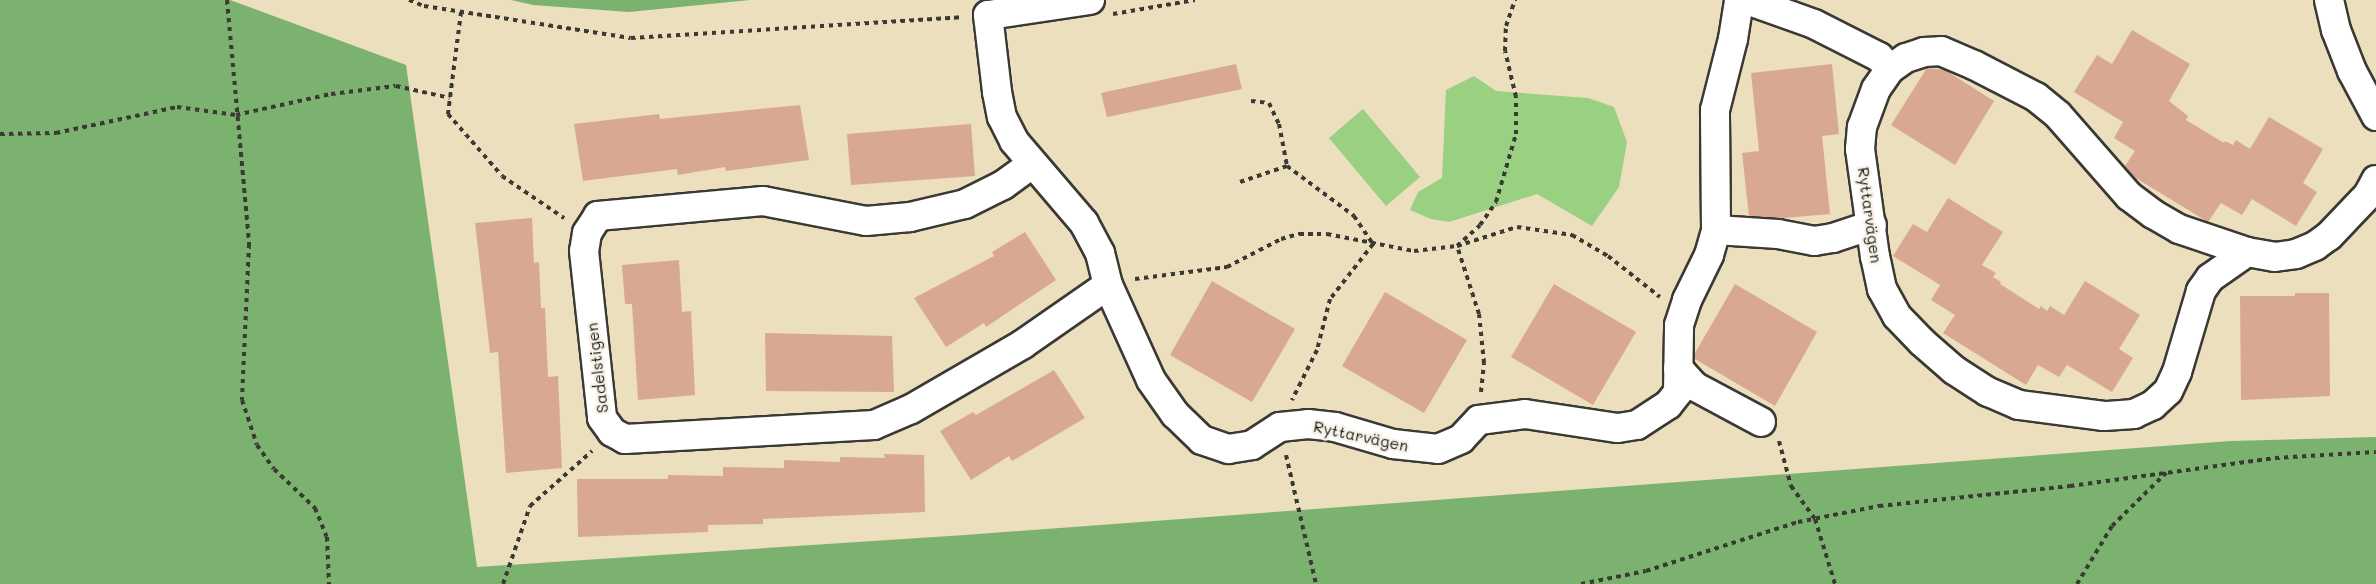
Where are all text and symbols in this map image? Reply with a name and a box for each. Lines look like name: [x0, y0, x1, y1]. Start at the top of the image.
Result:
street label: Ryttarvägen: [1854, 166, 1886, 264]
street label: Sadelstigen: [582, 322, 612, 414]
street label: Ryttarvägen: [1312, 417, 1410, 455]

